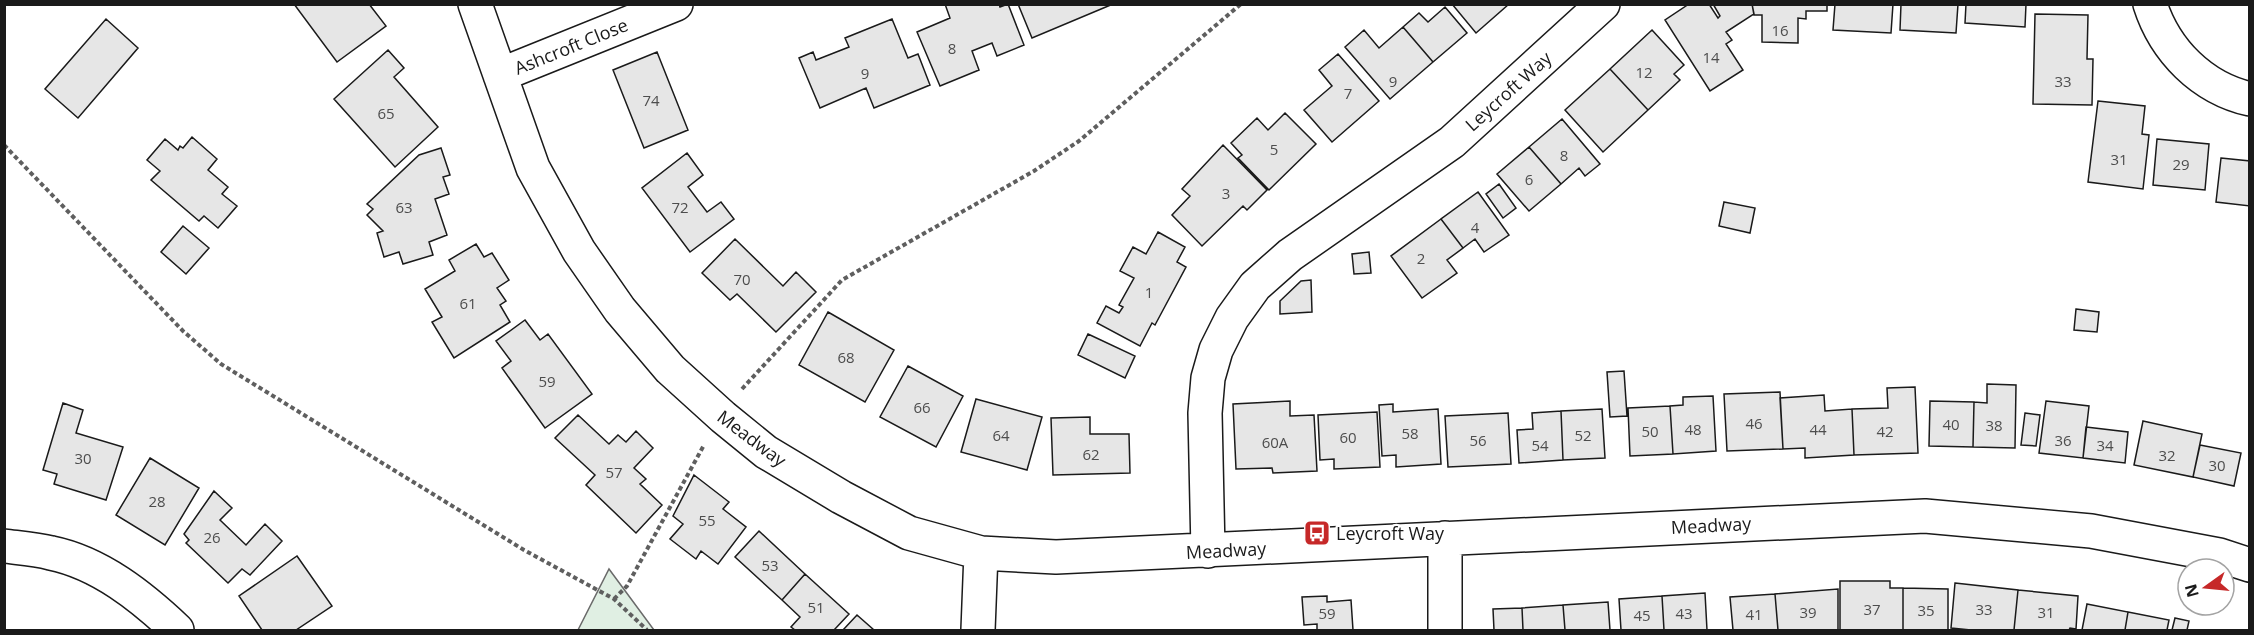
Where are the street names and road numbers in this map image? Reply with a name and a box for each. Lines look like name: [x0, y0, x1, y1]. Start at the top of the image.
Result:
street label: Ashcroft Close: [511, 12, 631, 80]
street label: Leycroft Way: [1460, 45, 1557, 136]
street label: Meadway: [713, 404, 792, 472]
street label: Meadway: [1670, 511, 1753, 539]
street label: Meadway: [1185, 536, 1268, 564]

